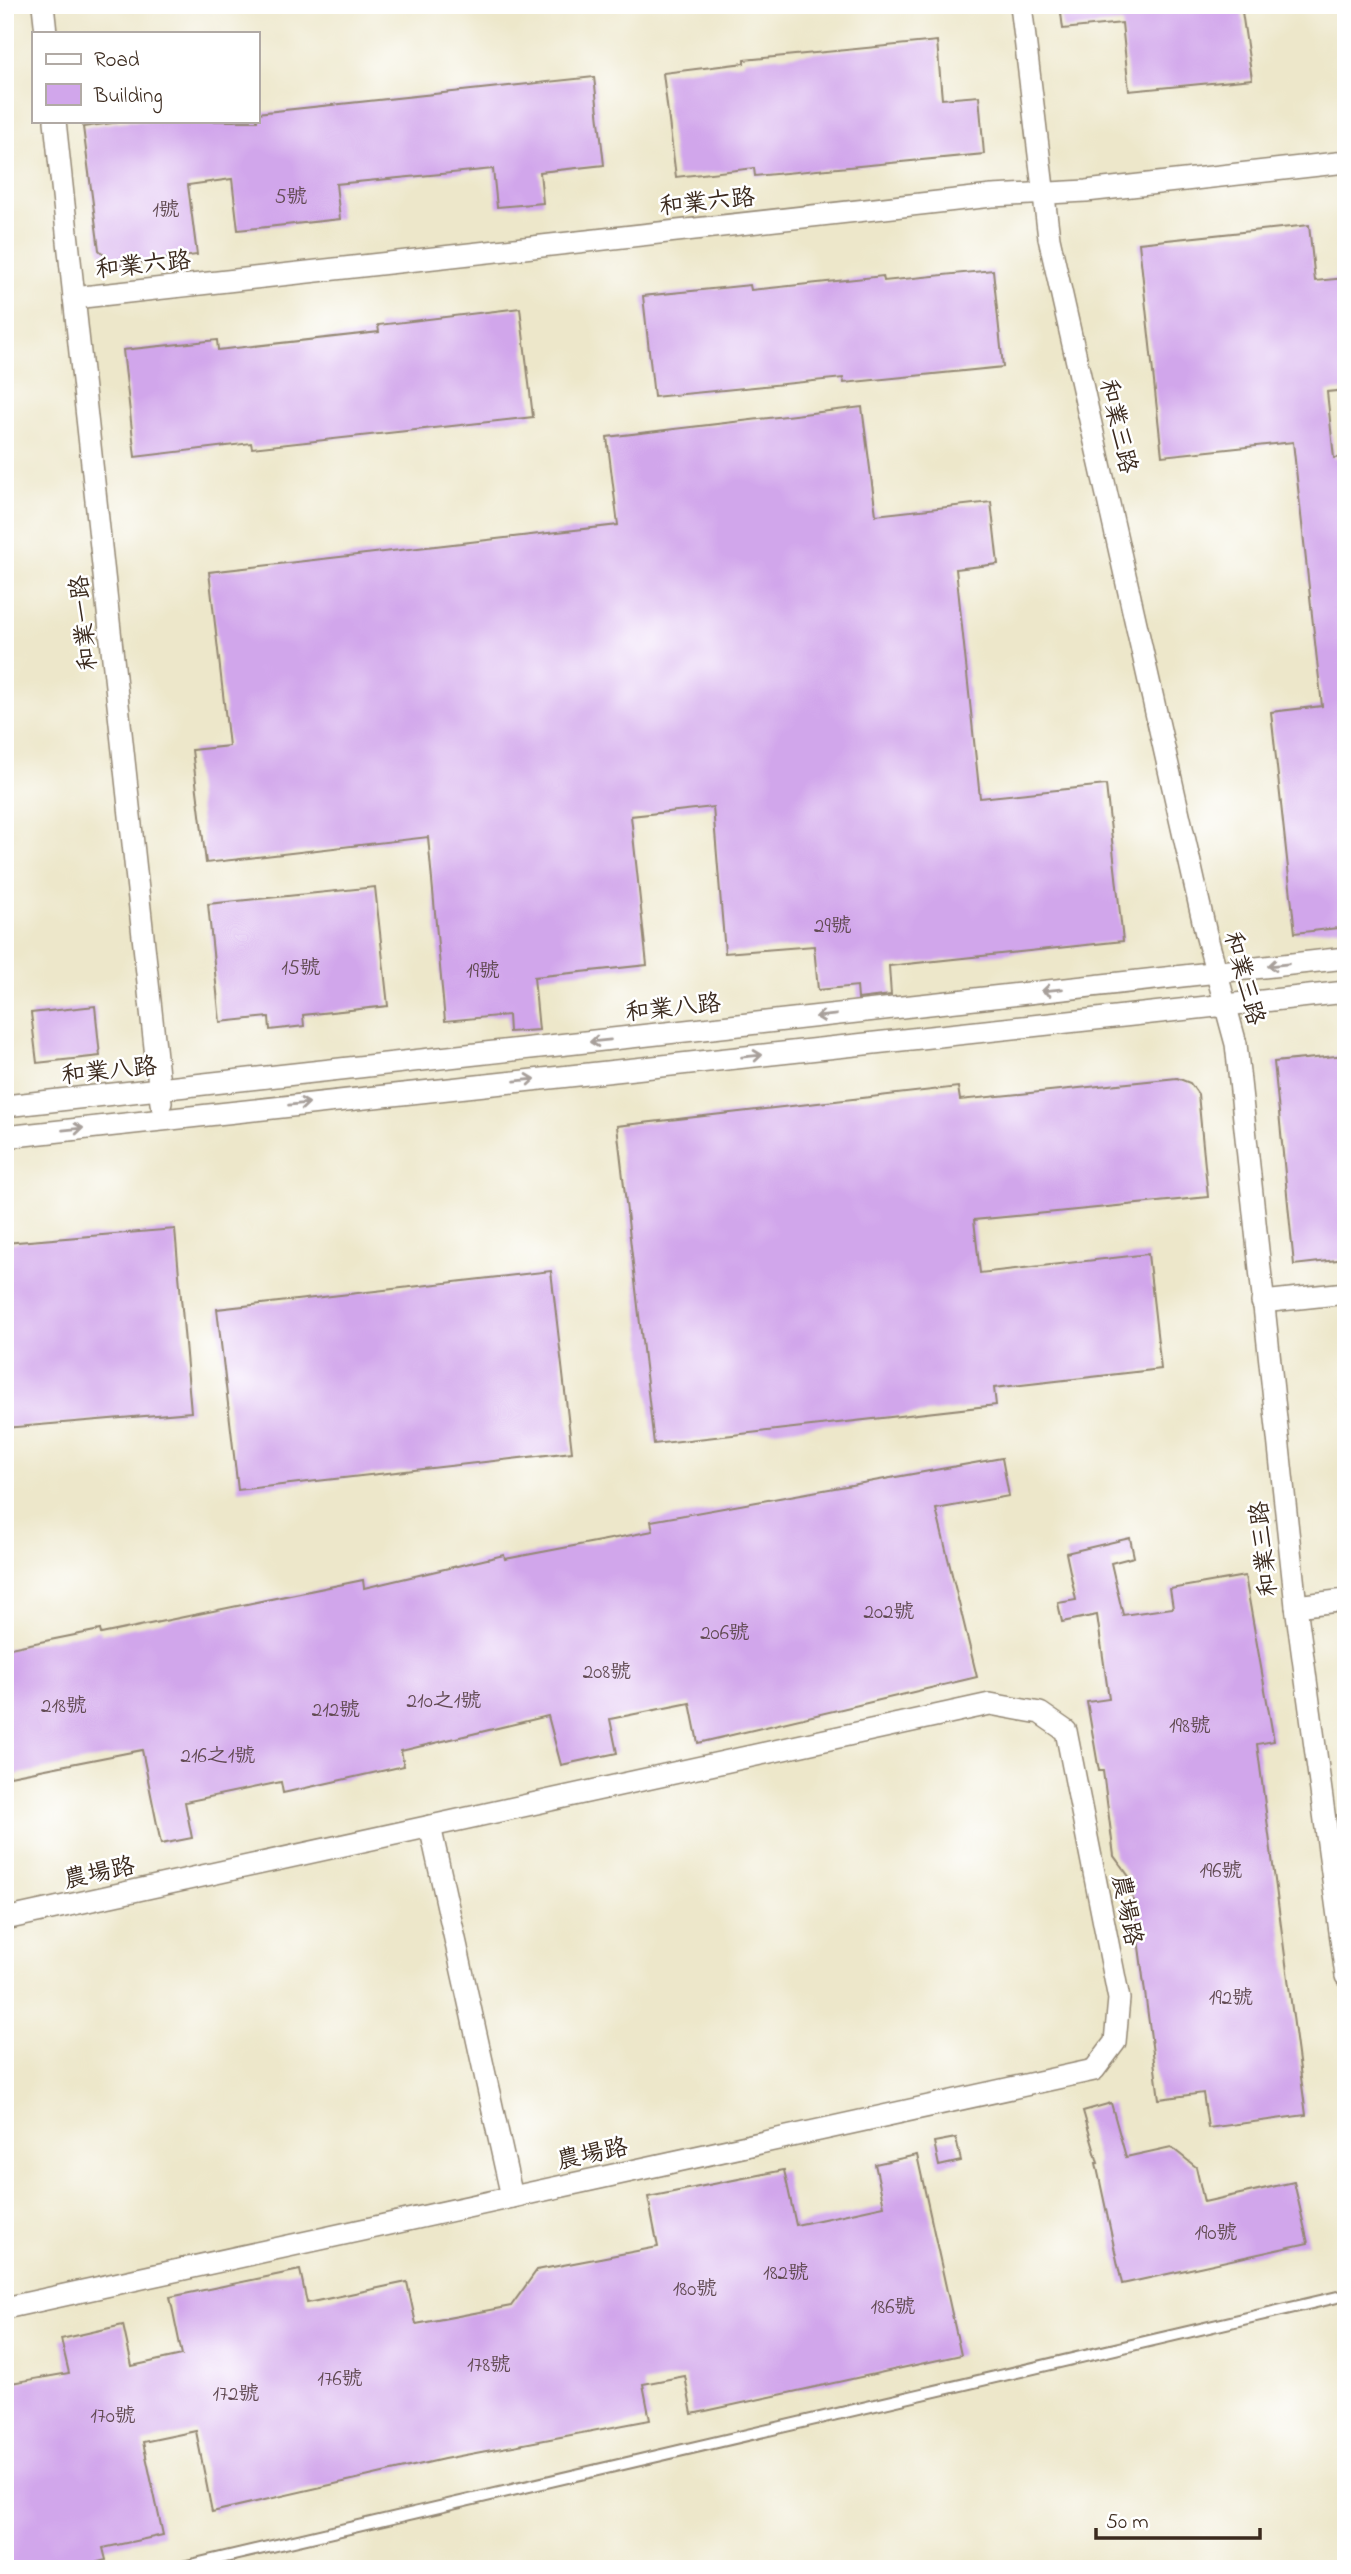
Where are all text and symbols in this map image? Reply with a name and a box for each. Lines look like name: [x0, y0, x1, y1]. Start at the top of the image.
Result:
legend: [32, 32, 259, 122]
text: Road: [94, 46, 140, 76]
text: Building: [93, 82, 163, 114]
street label: 和業六路: [658, 181, 757, 226]
house number: 5號: [274, 183, 308, 213]
house number: 1號: [152, 196, 180, 226]
street label: 和業六路: [94, 244, 193, 289]
street label: 和業三路: [1089, 376, 1144, 477]
street label: 和業一路: [63, 573, 108, 672]
house number: 29號: [814, 912, 852, 942]
street label: 和業三路: [1213, 928, 1272, 1030]
house number: 15號: [281, 954, 321, 984]
house number: 19號: [466, 957, 500, 987]
one-way arrow: [1267, 959, 1290, 972]
one-way arrow: [1041, 984, 1064, 997]
street label: 和業八路: [624, 987, 723, 1032]
one-way arrow: [815, 1009, 837, 1022]
one-way arrow: [589, 1035, 611, 1048]
one-way arrow: [740, 1049, 762, 1062]
street label: 和業八路: [60, 1050, 159, 1095]
one-way arrow: [514, 1073, 536, 1086]
one-way arrow: [287, 1097, 310, 1110]
one-way arrow: [61, 1122, 84, 1135]
street label: 和業三路: [1243, 1499, 1288, 1598]
house number: 202號: [864, 1598, 914, 1628]
house number: 206號: [700, 1619, 750, 1649]
house number: 208號: [583, 1658, 631, 1688]
house number: 210之1號: [407, 1687, 481, 1717]
house number: 218號: [41, 1692, 87, 1722]
house number: 212號: [312, 1696, 360, 1726]
house number: 198號: [1169, 1712, 1211, 1742]
house number: 216之1號: [180, 1742, 256, 1772]
street label: 農場路: [61, 1850, 138, 1899]
house number: 196號: [1199, 1857, 1243, 1887]
street label: 農場路: [1101, 1872, 1150, 1949]
house number: 192號: [1209, 1984, 1253, 2014]
street label: 農場路: [554, 2131, 631, 2180]
house number: 190號: [1194, 2219, 1238, 2249]
house number: 182號: [763, 2259, 809, 2289]
house number: 180號: [673, 2275, 717, 2305]
house number: 186號: [871, 2293, 915, 2323]
house number: 178號: [467, 2351, 511, 2381]
house number: 176號: [317, 2365, 363, 2395]
house number: 172號: [213, 2380, 259, 2410]
house number: 170號: [90, 2402, 136, 2432]
scale bar: [1096, 2497, 1260, 2541]
text: 50 m: [1106, 2508, 1149, 2538]

